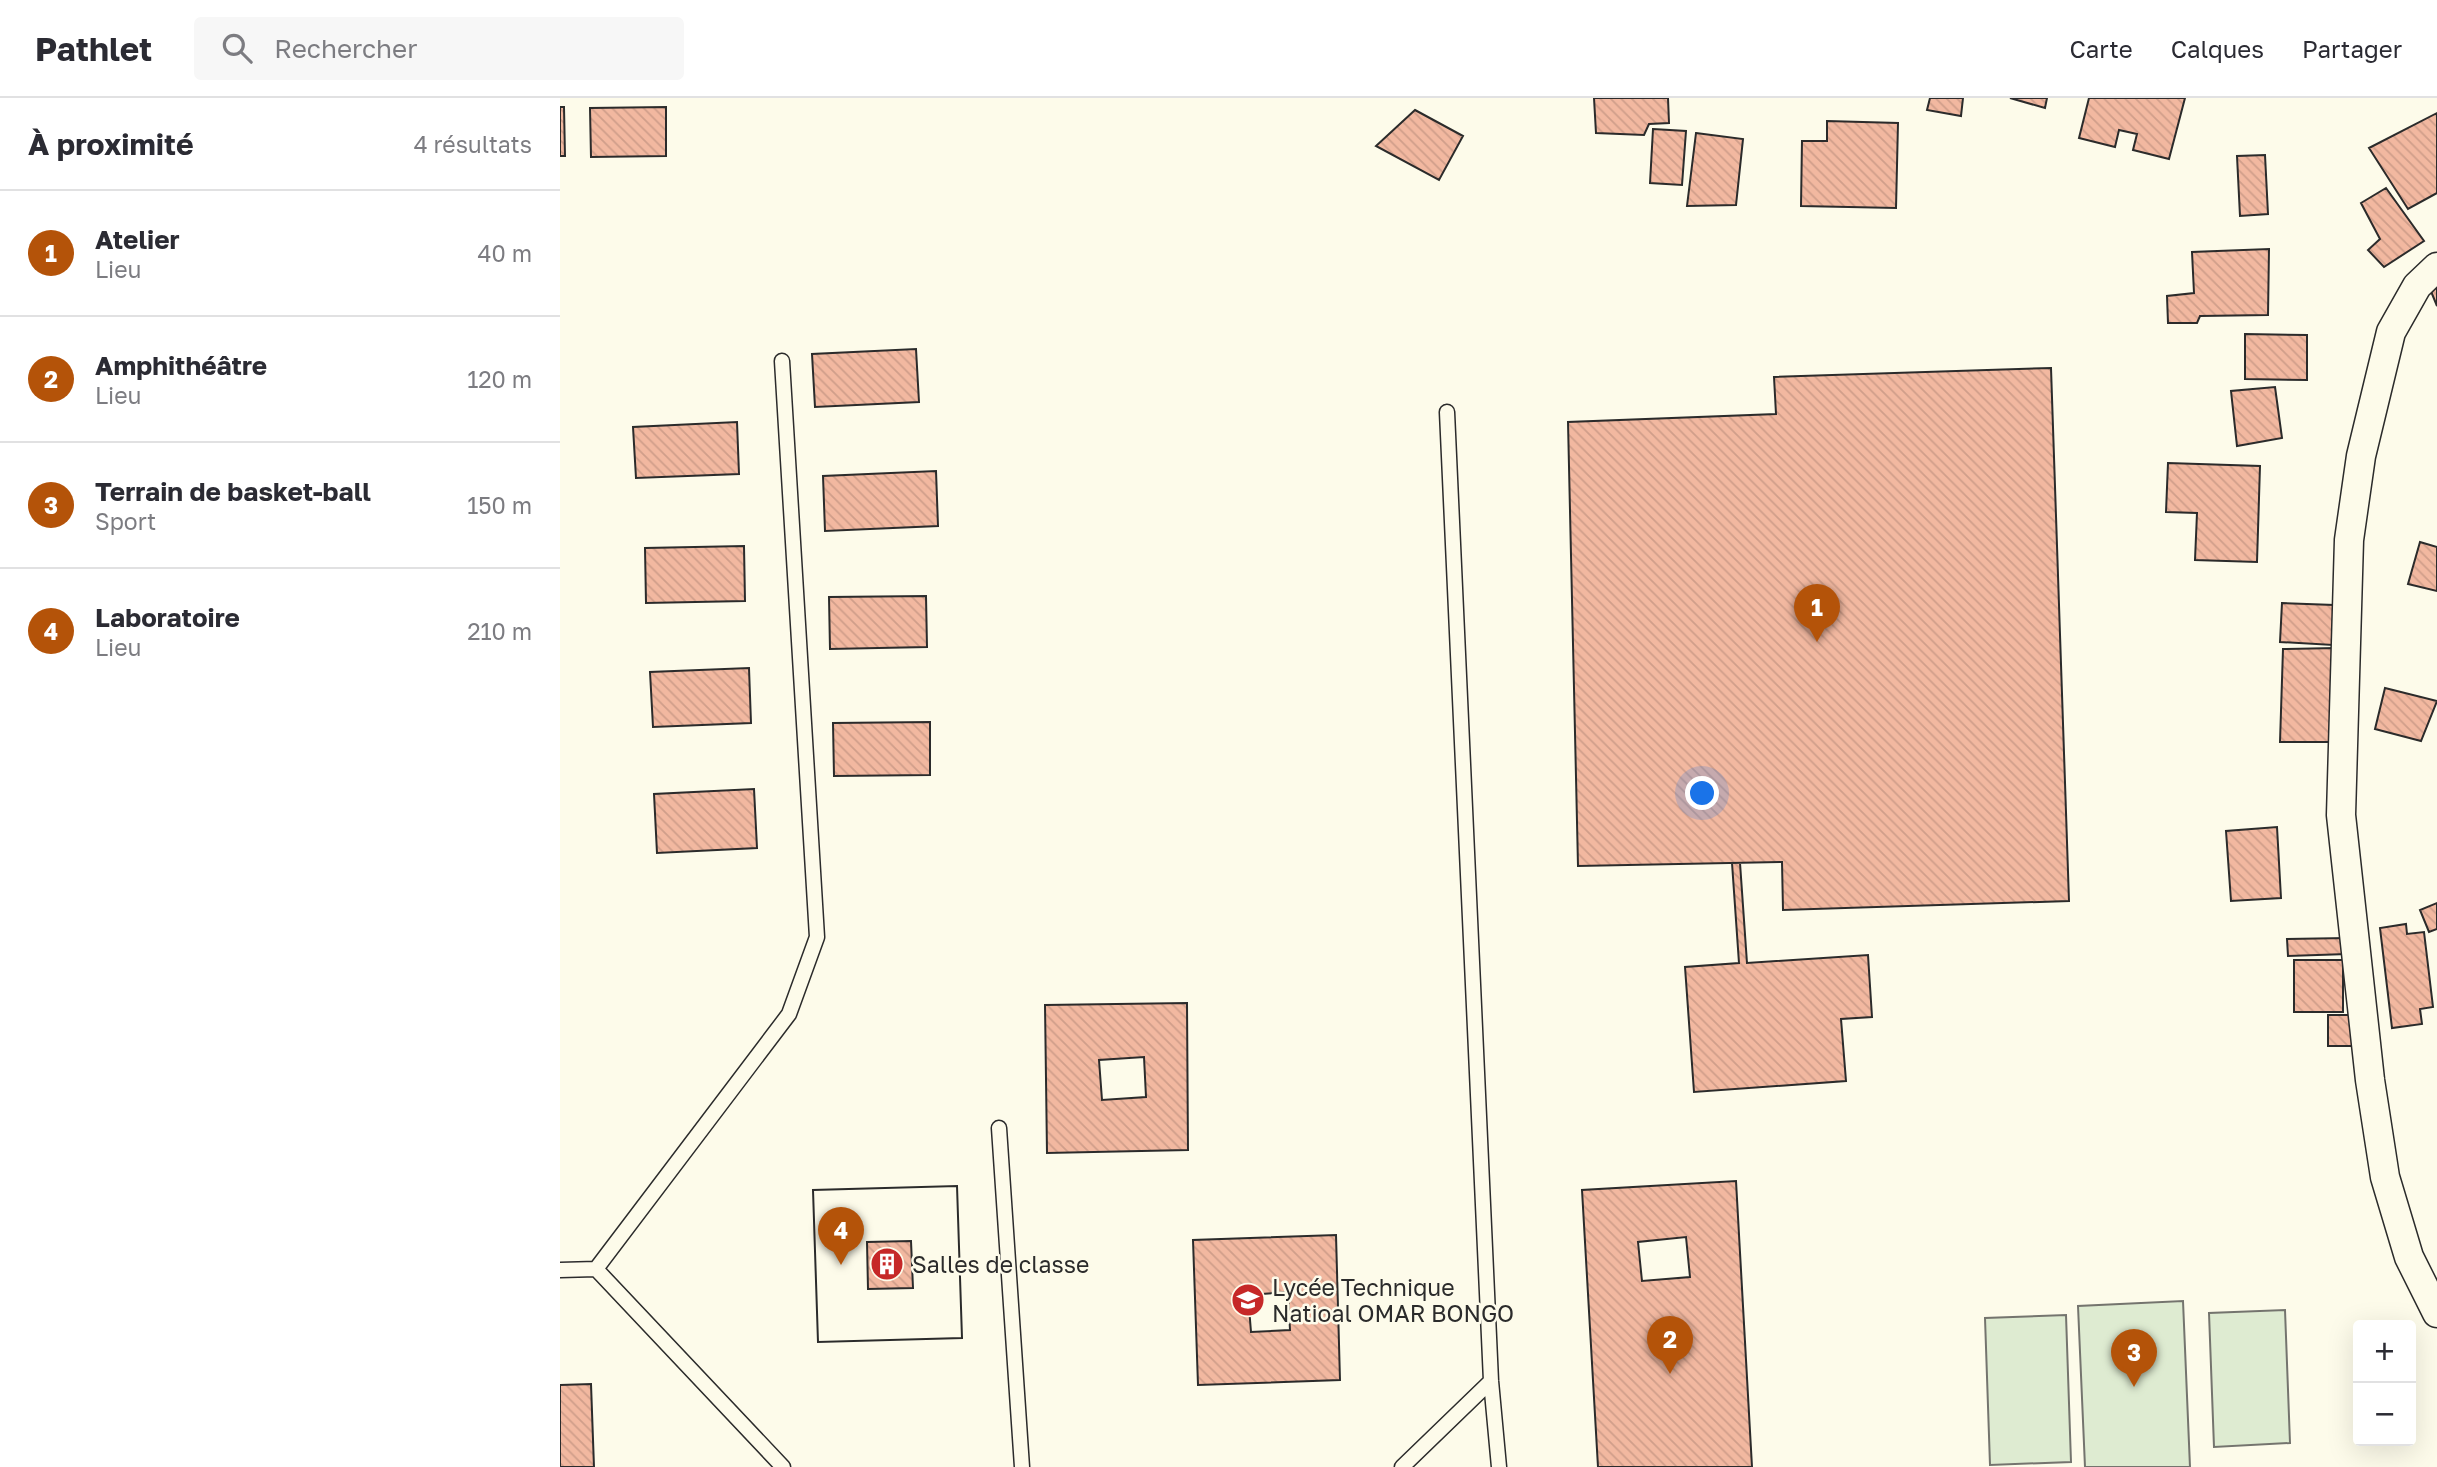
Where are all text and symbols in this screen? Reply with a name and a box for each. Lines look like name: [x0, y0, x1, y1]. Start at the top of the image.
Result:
search box: [194, 17, 684, 80]
text: Pathlet: [35, 29, 152, 68]
icon: search: [218, 29, 256, 67]
text: Rechercher: [274, 33, 417, 64]
text: Carte: [2069, 34, 2133, 63]
text: Calques: [2171, 34, 2264, 63]
text: Partager: [2302, 34, 2402, 63]
text: À proximité: [28, 126, 194, 162]
text: 4 résultats: [414, 130, 532, 158]
text: Atelier: [95, 224, 180, 255]
text: 1: [45, 239, 57, 267]
text: 40 m: [478, 239, 532, 267]
text: Lieu: [95, 255, 142, 283]
text: Amphithéâtre: [95, 350, 267, 381]
text: 2: [44, 365, 58, 393]
text: 120 m: [467, 365, 532, 393]
text: Lieu: [95, 381, 142, 409]
text: Terrain de basket-ball: [95, 476, 371, 507]
text: 3: [44, 491, 58, 519]
text: 150 m: [467, 491, 532, 519]
text: Sport: [95, 507, 156, 535]
pin: 1: [1794, 584, 1840, 642]
text: Laboratoire: [95, 602, 240, 633]
text: 4: [44, 617, 58, 645]
text: 210 m: [467, 617, 532, 645]
text: Lieu: [95, 633, 142, 661]
your location: [1685, 776, 1719, 810]
pin: 4: [818, 1207, 864, 1265]
building icon: Salles de classe: [868, 1245, 906, 1283]
place label: Salles de classe: [912, 1250, 1089, 1278]
place label: Lycée Technique Natioal OMAR BONGO: [1272, 1273, 1514, 1327]
school or university icon: Lycée Technique Natioal OMAR BONGO: [1229, 1281, 1267, 1319]
pin: 2: [1647, 1316, 1693, 1374]
map controls: [2353, 1320, 2416, 1446]
button: +: [2353, 1320, 2416, 1383]
pin: 3: [2111, 1329, 2157, 1387]
button: −: [2353, 1383, 2416, 1446]

